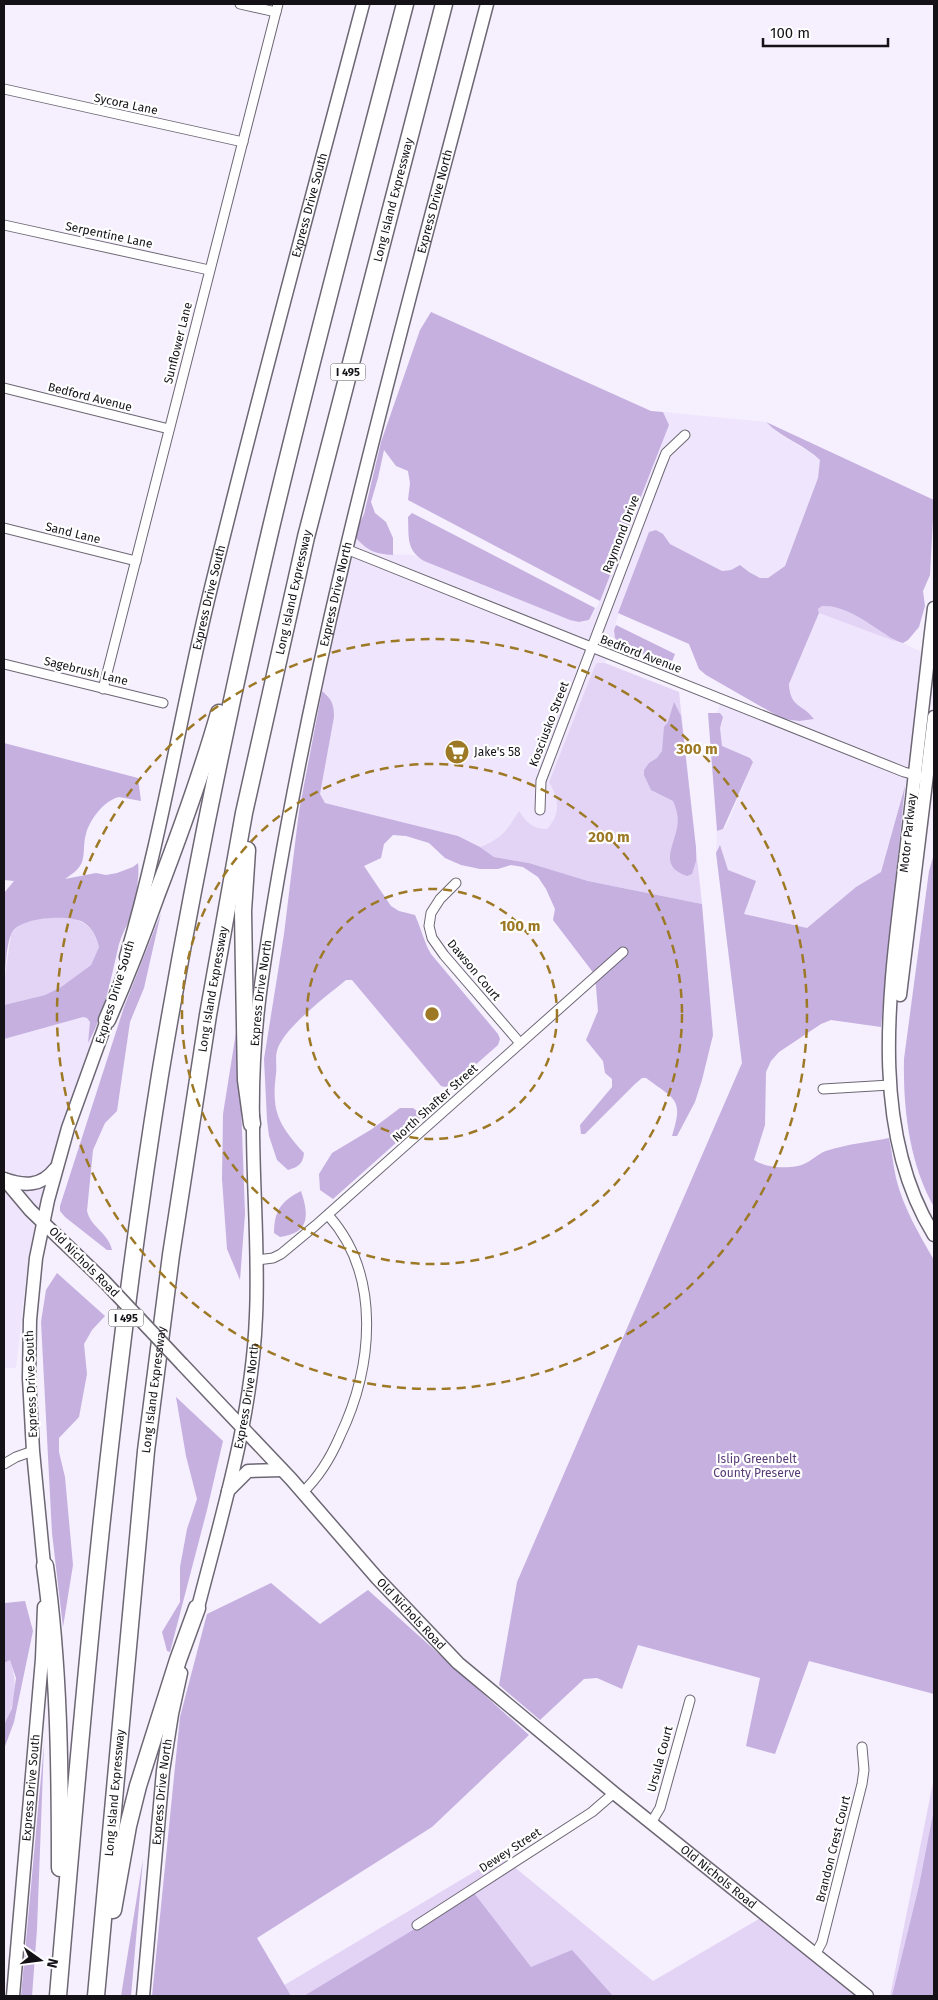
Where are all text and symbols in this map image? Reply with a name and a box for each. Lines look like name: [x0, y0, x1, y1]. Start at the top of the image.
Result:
scale bar: [763, 15, 888, 47]
text: 100 m: [770, 24, 810, 42]
street label: Sycora Lane: [93, 90, 159, 118]
street label: Long Island Expressway: [370, 136, 416, 263]
street label: Express Drive North: [414, 148, 455, 255]
street label: Express Drive South: [289, 151, 330, 259]
street label: Serpentine Lane: [64, 219, 154, 251]
street label: Sunflower Lane: [161, 301, 195, 385]
road number: I 495: [330, 364, 366, 381]
street label: Bedford Avenue: [46, 380, 134, 414]
street label: Raymond Drive: [600, 493, 642, 575]
street label: Sand Lane: [44, 519, 102, 547]
street label: Long Island Expressway: [273, 528, 315, 656]
street label: Express Drive North: [317, 540, 355, 648]
street label: Express Drive South: [190, 543, 228, 651]
street label: Bedford Avenue: [598, 632, 684, 676]
street label: Sagebrush Lane: [43, 654, 129, 688]
street label: Kosciusko Street: [526, 679, 572, 769]
supermarket icon: Jake's 58: [444, 739, 470, 765]
text: 300 m: [675, 740, 718, 758]
place label: Jake's 58: [474, 745, 521, 759]
street label: Motor Parkway: [897, 793, 919, 873]
text: 200 m: [588, 828, 630, 846]
text: 100 m: [500, 917, 540, 935]
street label: Long Island Expressway: [195, 925, 231, 1053]
street label: Dawson Court: [445, 937, 504, 1004]
street label: Express Drive South: [93, 938, 137, 1046]
street label: Express Drive North: [248, 939, 275, 1047]
centre of rings: [423, 1005, 441, 1023]
street label: North Shafter Street: [390, 1061, 481, 1145]
street label: Old Nichols Road: [46, 1224, 122, 1300]
road number: I 495: [108, 1310, 144, 1326]
street label: Long Island Expressway: [139, 1325, 169, 1454]
street label: Express Drive South: [22, 1330, 40, 1438]
street label: Express Drive North: [231, 1342, 261, 1450]
park label: Islip Greenbelt County Preserve: [713, 1452, 801, 1480]
street label: Old Nichols Road: [374, 1575, 448, 1652]
street label: Ursula Court: [644, 1724, 676, 1793]
street label: Long Island Expressway: [102, 1729, 127, 1857]
street label: Express Drive South: [19, 1733, 43, 1842]
street label: Express Drive North: [149, 1738, 175, 1846]
street label: Brandon Crest Court: [813, 1794, 853, 1904]
street label: Dewey Street: [476, 1824, 544, 1875]
street label: Old Nichols Road: [678, 1842, 759, 1912]
north arrow: [15, 1935, 65, 1985]
text: N: [43, 1956, 62, 1970]

